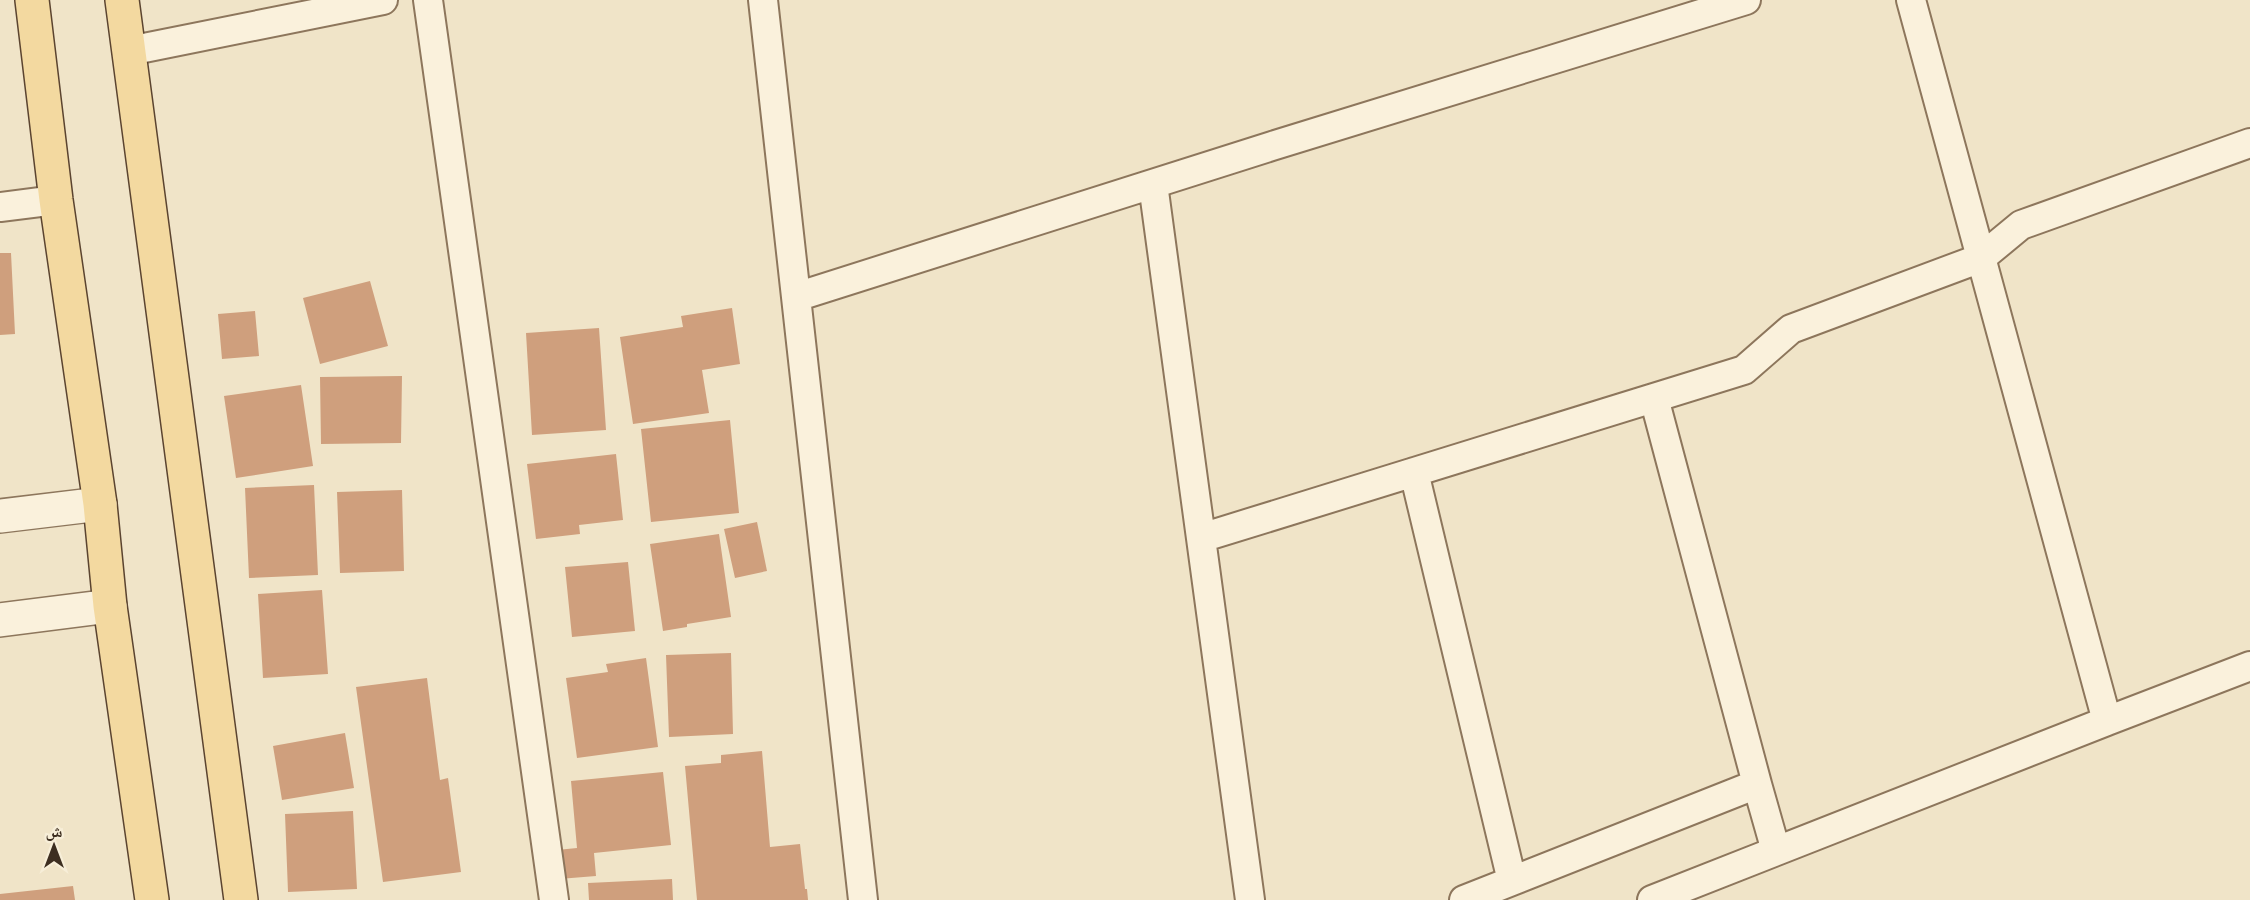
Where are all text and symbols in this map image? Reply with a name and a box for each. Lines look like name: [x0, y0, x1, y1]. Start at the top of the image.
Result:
north arrow: [24, 816, 84, 876]
text: ش: [46, 822, 63, 841]

